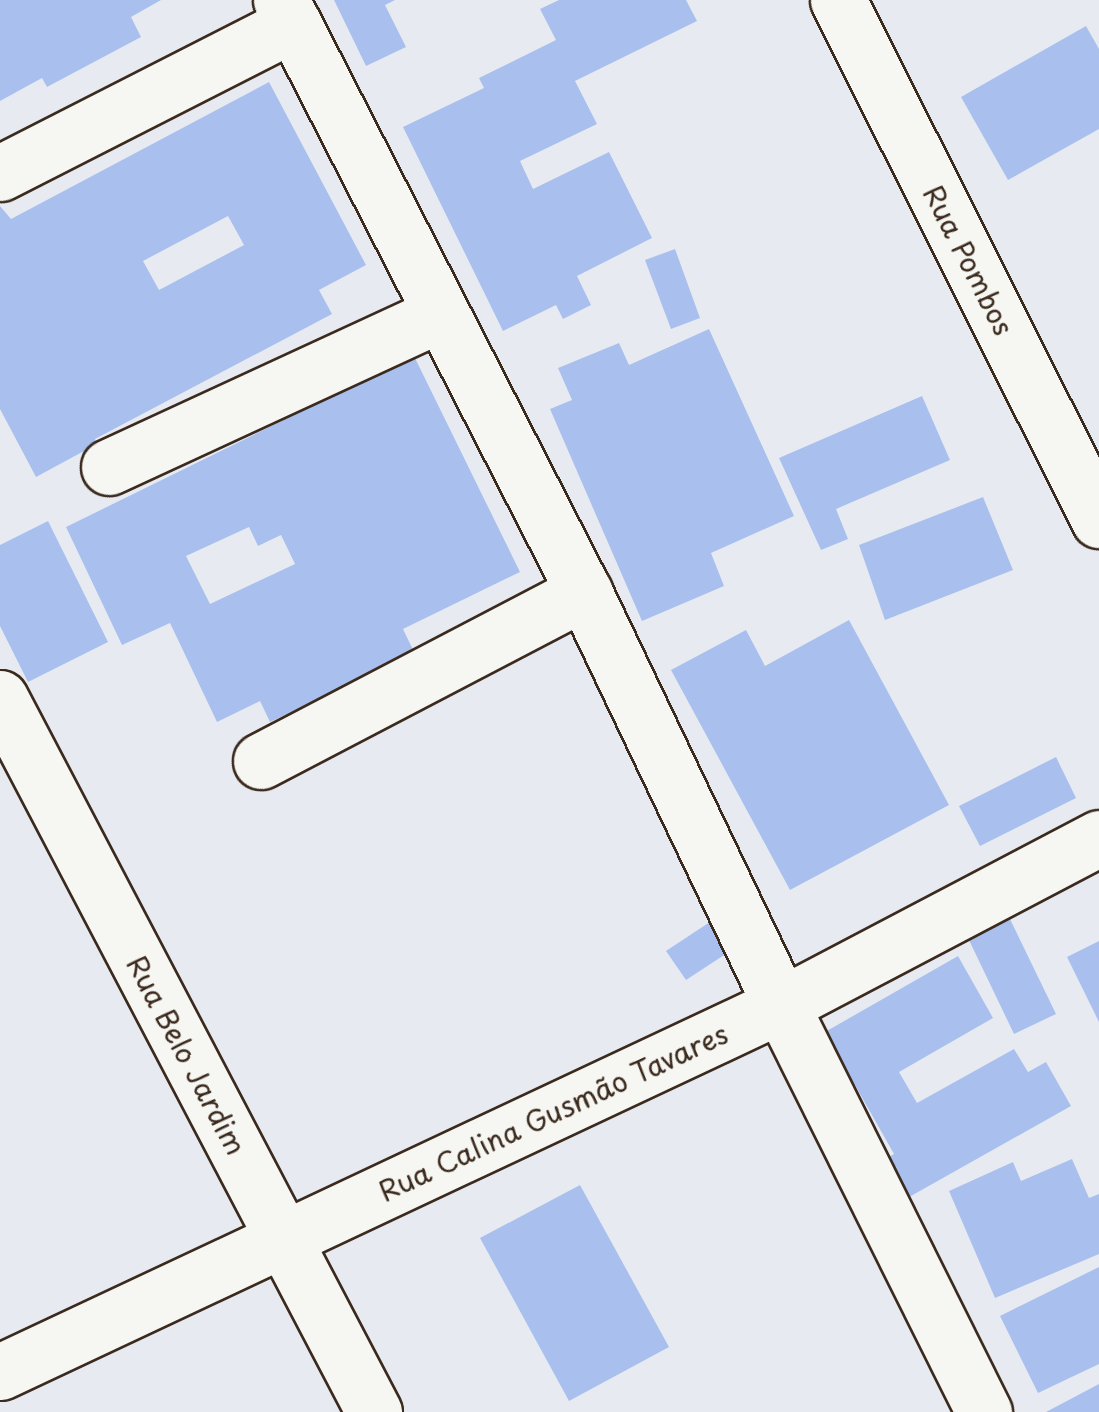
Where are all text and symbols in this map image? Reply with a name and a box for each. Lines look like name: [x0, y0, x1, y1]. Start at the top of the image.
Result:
street label: Rua Pombos: [917, 179, 1021, 341]
street label: Rua Belo Jardim: [120, 949, 254, 1161]
street label: Rua Calina Gusmão Tavares: [374, 1017, 732, 1207]

